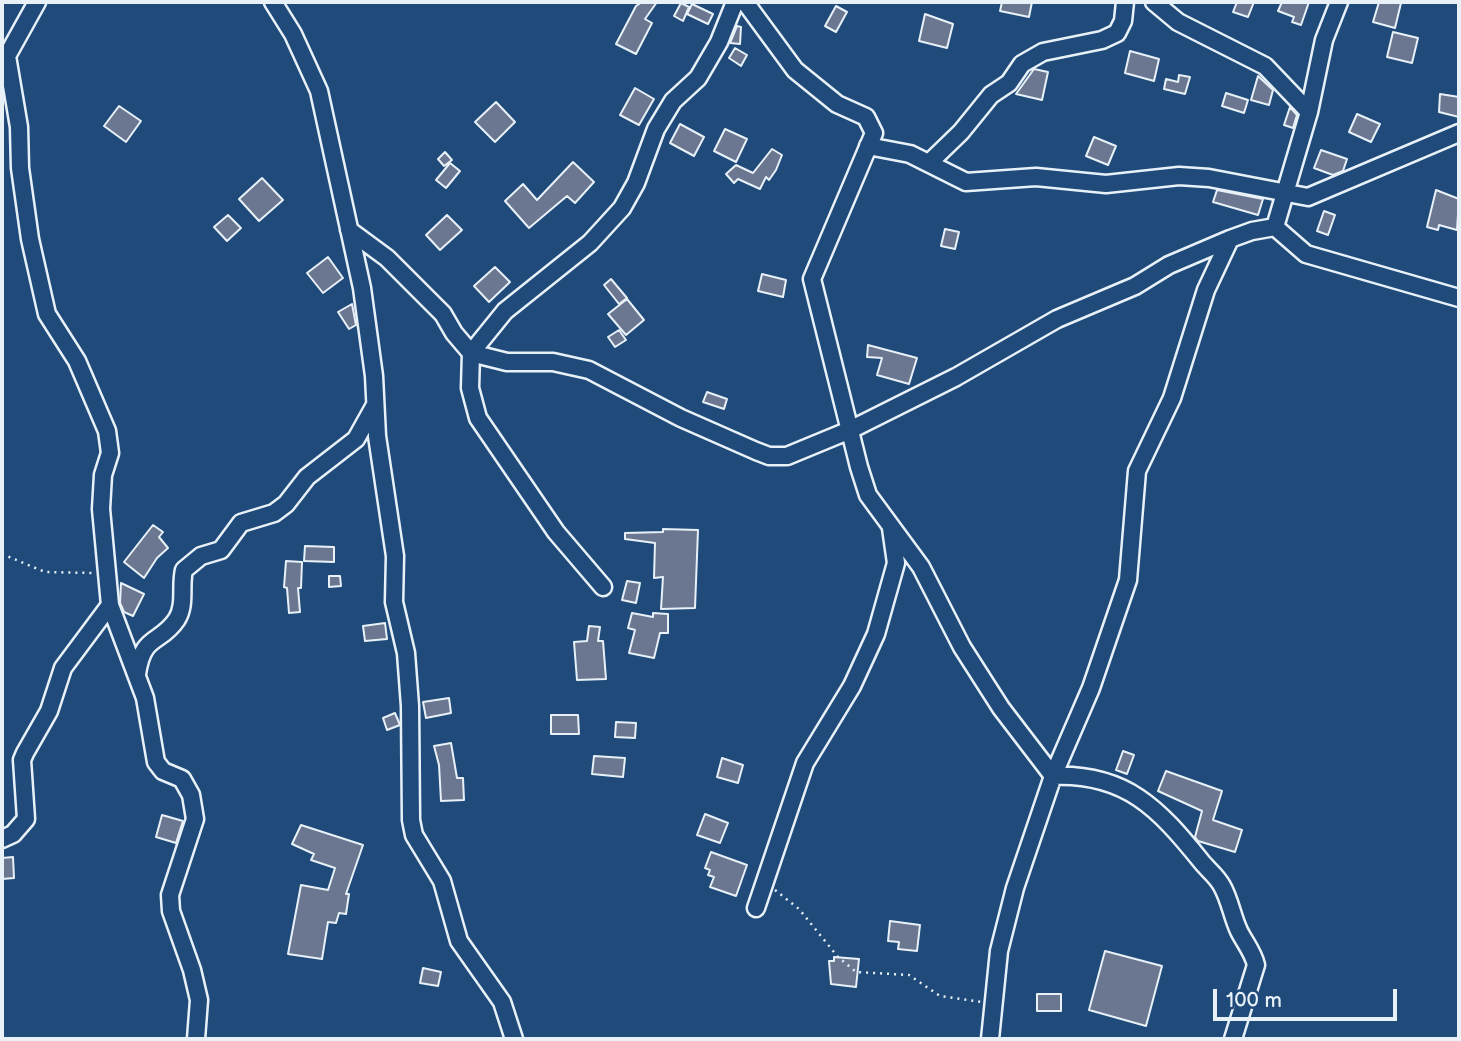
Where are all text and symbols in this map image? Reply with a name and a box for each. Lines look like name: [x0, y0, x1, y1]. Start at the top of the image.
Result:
scale bar: [1216, 974, 1400, 1018]
text: 100 m: [1226, 988, 1282, 1013]

